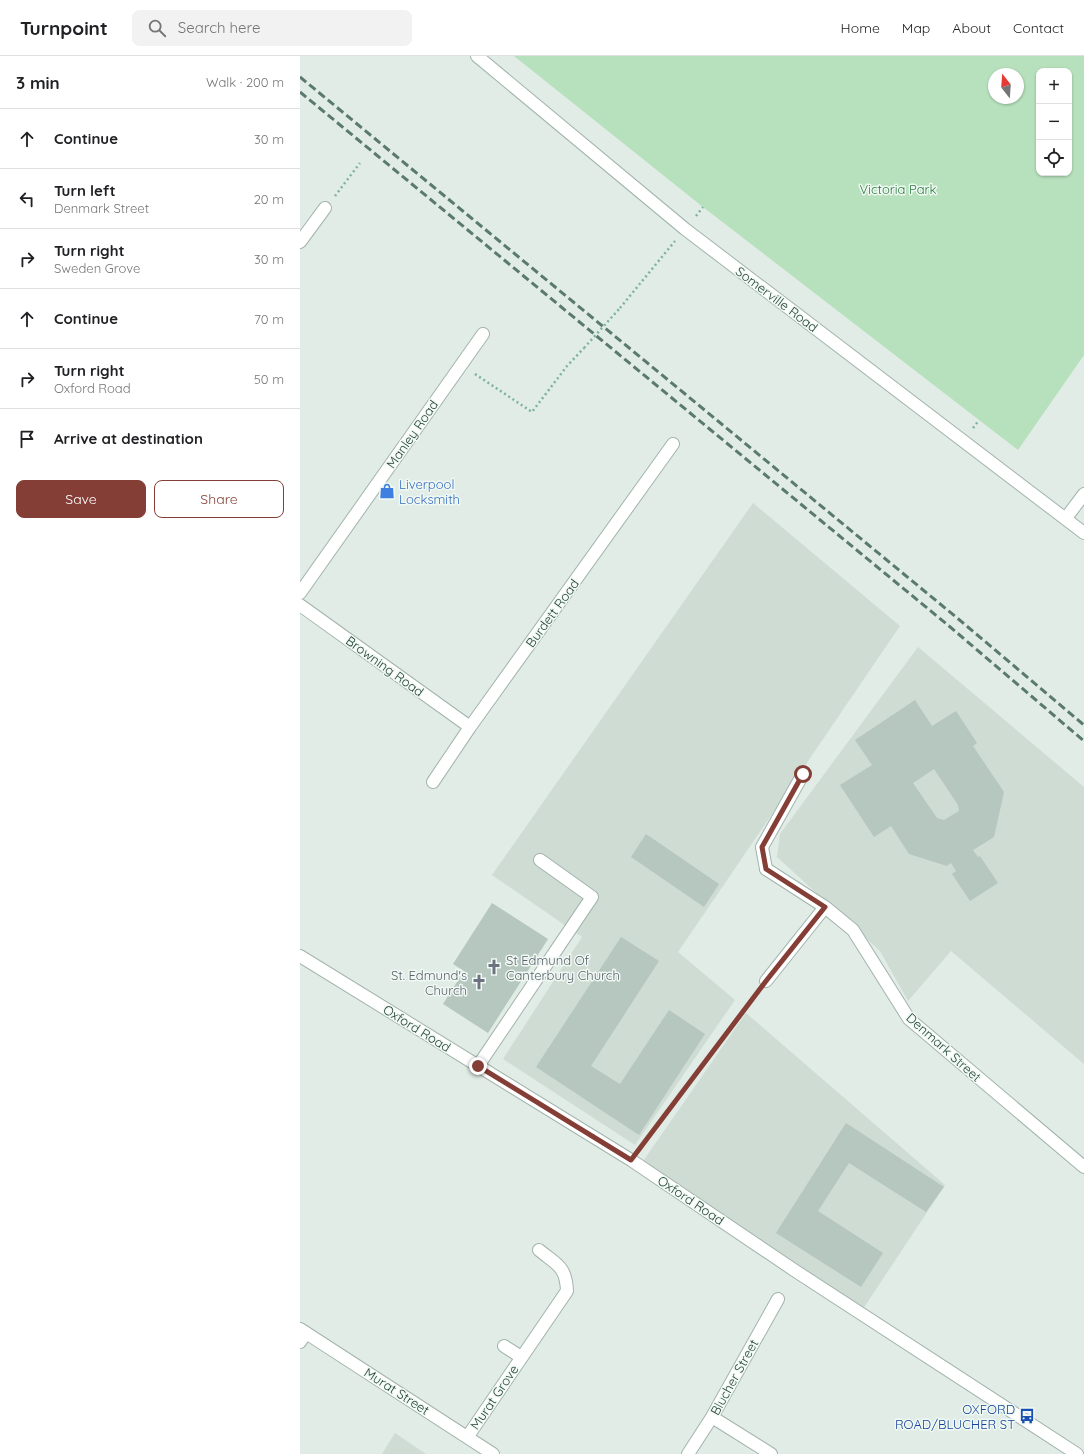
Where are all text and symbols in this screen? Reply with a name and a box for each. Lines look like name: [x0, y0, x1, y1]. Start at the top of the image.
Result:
search box: [132, 10, 412, 46]
text: Turnpoint: [20, 16, 108, 40]
icon: search: [146, 17, 168, 39]
text: Search here: [178, 18, 261, 37]
text: Home: [841, 19, 880, 37]
text: Map: [902, 19, 930, 37]
text: About: [952, 19, 991, 37]
text: Contact: [1013, 19, 1064, 37]
north arrow: [988, 68, 1024, 104]
map controls: [1036, 68, 1072, 176]
button: +: [1036, 68, 1072, 104]
text: 3 min: [16, 72, 60, 93]
text: Walk · 200 m: [206, 74, 284, 90]
button: −: [1036, 104, 1072, 140]
icon: ahead: [16, 128, 38, 150]
text: Continue: [54, 129, 118, 148]
text: 30 m: [254, 131, 284, 147]
button: locate: [1036, 140, 1072, 176]
text: Turn left: [54, 181, 116, 200]
park label: Victoria Park: [859, 181, 937, 197]
icon: left: [16, 188, 38, 210]
text: 20 m: [254, 191, 284, 207]
text: Denmark Street: [54, 200, 149, 216]
text: Turn right: [54, 241, 125, 260]
icon: right: [16, 248, 38, 270]
text: 30 m: [254, 251, 284, 267]
text: Sweden Grove: [54, 260, 140, 276]
street label: Somerville Road: [733, 263, 821, 335]
icon: ahead: [16, 308, 38, 330]
text: Continue: [54, 309, 118, 328]
text: 70 m: [254, 311, 284, 327]
text: Turn right: [54, 361, 125, 380]
icon: right: [16, 368, 38, 390]
text: 50 m: [254, 371, 284, 387]
text: Oxford Road: [54, 380, 131, 396]
street label: Manley Road: [383, 397, 441, 471]
icon: arrive: [16, 428, 38, 450]
text: Arrive at destination: [54, 429, 203, 448]
place label: Liverpool Locksmith: [399, 476, 460, 507]
button: Save: [16, 480, 146, 518]
button: Share: [154, 480, 284, 518]
shop icon: Liverpool Locksmith: [378, 482, 396, 500]
street label: Burdett Road: [522, 576, 582, 650]
street label: Browning Road: [343, 632, 427, 700]
route start: [794, 765, 812, 783]
place label: St Edmund Of Canterbury Church: [506, 952, 620, 983]
church icon: St Edmund Of Canterbury Church: [485, 958, 503, 976]
place label: St. Edmund's Church: [391, 967, 467, 998]
church icon: St. Edmund's Church: [470, 973, 488, 991]
street label: Oxford Road: [380, 1001, 454, 1055]
street label: Denmark Street: [903, 1009, 985, 1085]
route end: [469, 1057, 487, 1075]
street label: Oxford Road: [655, 1172, 727, 1228]
street label: Blucher Street: [707, 1336, 761, 1418]
street label: Murat Grove: [467, 1362, 521, 1432]
street label: Murat Street: [361, 1364, 433, 1418]
place label: OXFORD ROAD/BLUCHER ST: [895, 1401, 1015, 1432]
bus stop icon: OXFORD ROAD/BLUCHER ST: [1018, 1407, 1036, 1425]

